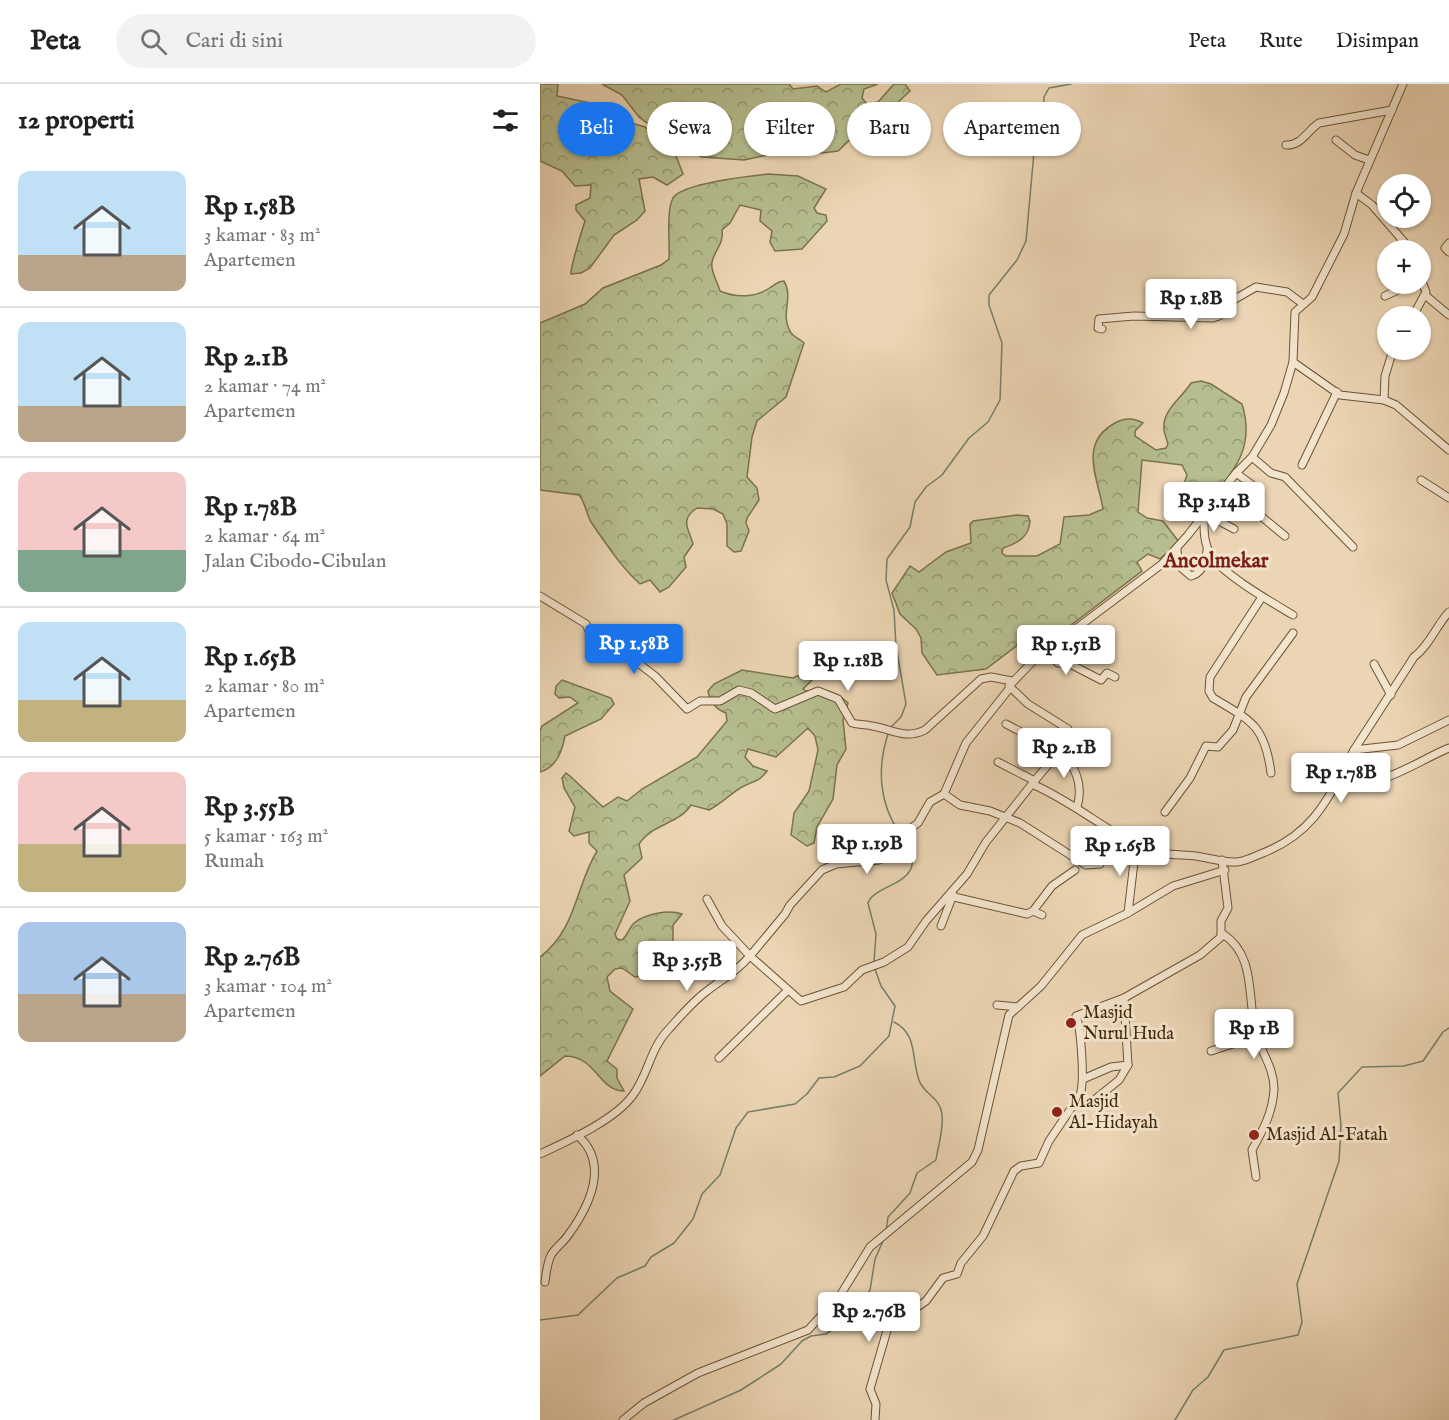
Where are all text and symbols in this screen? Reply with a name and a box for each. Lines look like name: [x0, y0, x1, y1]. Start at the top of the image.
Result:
search box: [116, 14, 536, 68]
text: Peta: [30, 24, 80, 59]
icon: search: [137, 25, 170, 58]
text: Cari di sini: [185, 27, 283, 55]
text: Peta: [1188, 28, 1226, 55]
text: Rute: [1259, 28, 1303, 55]
text: Disimpan: [1336, 28, 1419, 55]
chip: Beli: [558, 102, 635, 156]
chip: Sewa: [647, 102, 732, 156]
chip: Filter: [744, 102, 835, 156]
chip: Baru: [847, 102, 931, 156]
chip: Apartemen: [943, 102, 1081, 156]
text: 12 properti: [18, 104, 135, 137]
icon: filters: [489, 104, 522, 137]
map controls: [1377, 174, 1431, 360]
button: locate: [1377, 174, 1431, 228]
text: Rp 1.58B: [204, 190, 296, 223]
icon: home: [66, 195, 138, 267]
text: 3 kamar · 83 m²: [204, 223, 320, 248]
button: +: [1377, 240, 1431, 294]
text: Apartemen: [204, 248, 296, 273]
pin: Rp 1.8B: [1136, 279, 1246, 330]
text: Rp 1.8B: [1159, 286, 1223, 311]
button: −: [1377, 306, 1431, 360]
text: Rp 2.1B: [204, 341, 288, 374]
icon: home: [66, 346, 138, 418]
text: 2 kamar · 74 m²: [204, 374, 326, 399]
text: Apartemen: [204, 399, 296, 424]
pin: Rp 3.14B: [1152, 482, 1276, 533]
text: Rp 3.14B: [1178, 489, 1250, 514]
text: Rp 1.78B: [204, 491, 297, 524]
icon: home: [66, 496, 138, 568]
text: 2 kamar · 64 m²: [204, 524, 325, 549]
district label: Ancolmekar: [1162, 548, 1269, 575]
text: Jalan Cibodo-Cibulan: [204, 549, 386, 574]
pin: Rp 1.58B: [572, 624, 696, 675]
pin: Rp 1.51B: [1004, 625, 1128, 676]
text: Rp 1.58B: [599, 631, 669, 656]
text: Rp 1.51B: [1031, 632, 1101, 657]
text: Rp 1.65B: [204, 641, 296, 674]
pin: Rp 1.18B: [786, 641, 910, 692]
icon: home: [66, 646, 138, 718]
text: Rp 1.18B: [813, 648, 883, 673]
text: 2 kamar · 80 m²: [204, 674, 325, 699]
text: Apartemen: [204, 699, 296, 724]
pin: Rp 2.1B: [1009, 728, 1119, 779]
text: Rp 2.1B: [1032, 735, 1096, 760]
pin: Rp 1.78B: [1279, 753, 1403, 804]
text: Rp 1.78B: [1305, 760, 1377, 785]
text: Rp 3.55B: [204, 791, 295, 824]
icon: home: [66, 796, 138, 868]
text: 5 kamar · 163 m²: [204, 824, 328, 849]
pin: Rp 1.19B: [805, 824, 929, 875]
pin: Rp 1.65B: [1058, 826, 1182, 877]
text: Rp 1.19B: [831, 831, 903, 856]
text: Rp 1.65B: [1085, 833, 1155, 858]
text: Rumah: [204, 849, 264, 874]
text: Rp 2.76B: [204, 941, 300, 974]
pin: Rp 3.55B: [625, 941, 749, 992]
icon: home: [66, 946, 138, 1018]
text: Rp 3.55B: [652, 948, 722, 973]
text: 3 kamar · 104 m²: [204, 974, 332, 999]
text: Apartemen: [204, 999, 296, 1024]
place label: Masjid Nurul Huda: [1083, 1002, 1174, 1046]
pin: Rp 1B: [1212, 1009, 1296, 1060]
marker: Masjid Nurul Huda: [1064, 1016, 1078, 1030]
text: Rp 1B: [1228, 1016, 1280, 1041]
place label: Masjid Al-Hidayah: [1068, 1091, 1158, 1135]
marker: Masjid Al-Hidayah: [1050, 1105, 1064, 1119]
place label: Masjid Al-Fatah: [1266, 1124, 1388, 1147]
marker: Masjid Al-Fatah: [1247, 1128, 1261, 1142]
pin: Rp 2.76B: [807, 1292, 931, 1343]
text: Rp 2.76B: [832, 1299, 906, 1324]

